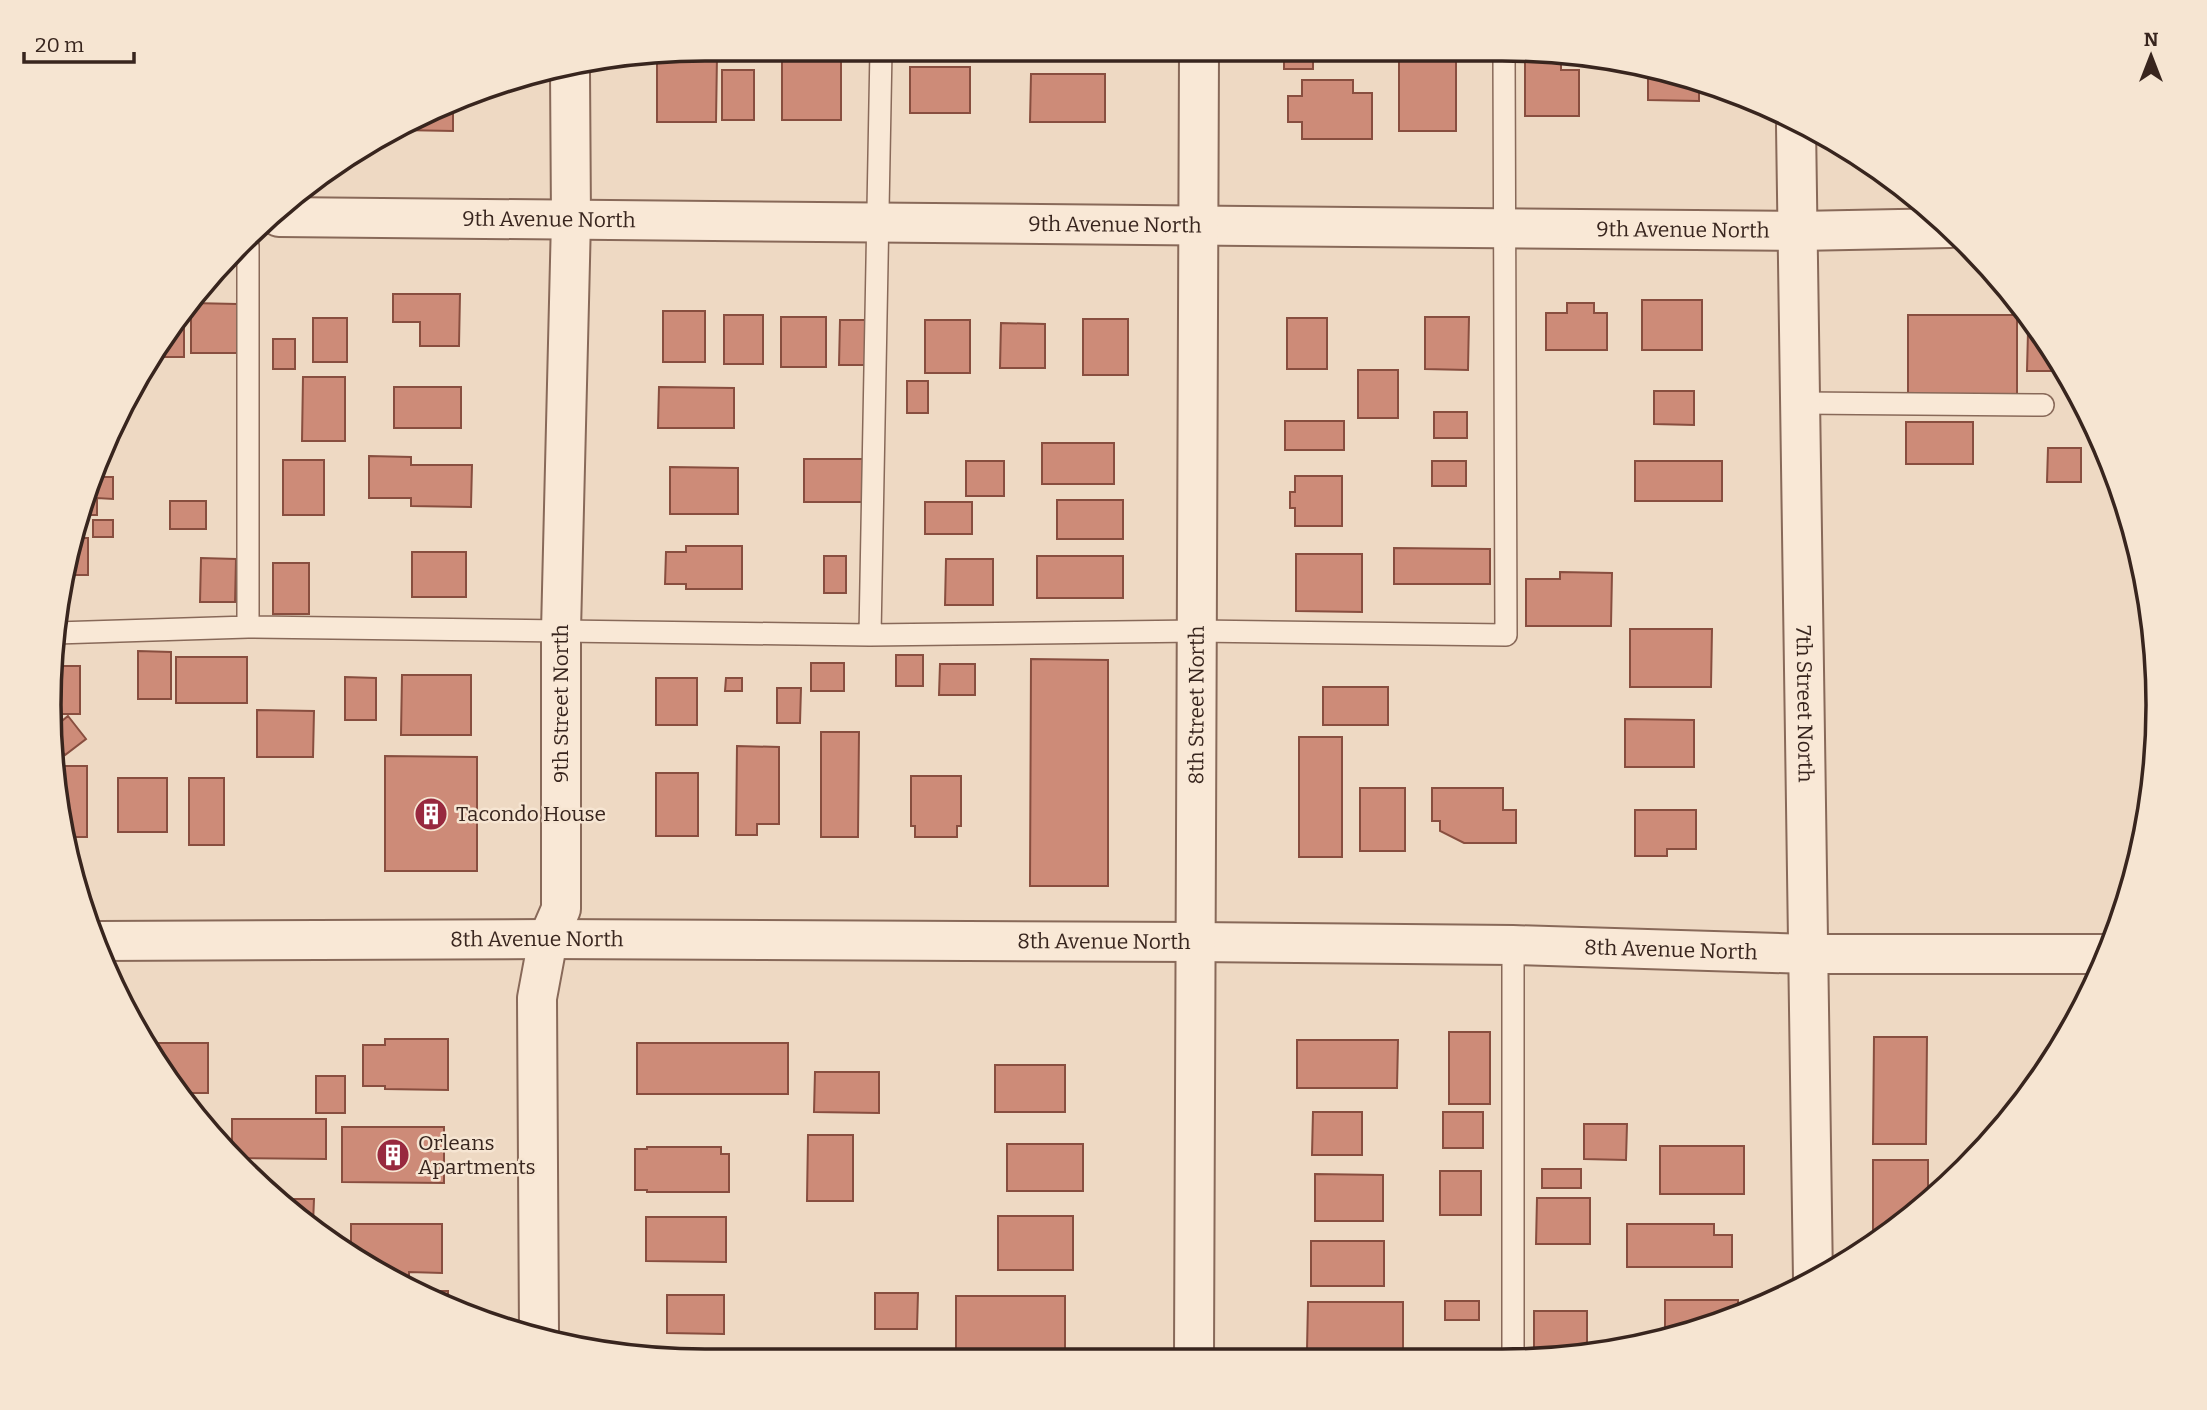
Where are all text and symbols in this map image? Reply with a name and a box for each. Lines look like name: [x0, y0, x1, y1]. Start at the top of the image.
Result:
scale bar: [24, 21, 135, 65]
north arrow: [2116, 21, 2186, 91]
text: N: [2144, 28, 2159, 51]
text: 20 m: [35, 32, 84, 58]
street label: 9th Avenue North: [462, 206, 636, 233]
street label: 9th Avenue North: [1028, 211, 1202, 239]
street label: 9th Avenue North: [1596, 216, 1770, 244]
street label: 9th Street North: [548, 624, 574, 783]
street label: 7th Street North: [1790, 625, 1819, 783]
street label: 8th Street North: [1183, 626, 1210, 784]
building icon: Tacondo House: [412, 795, 450, 833]
place label: Tacondo House: [456, 801, 606, 827]
street label: 8th Avenue North: [450, 926, 624, 952]
street label: 8th Avenue North: [1017, 928, 1191, 955]
street label: 8th Avenue North: [1584, 934, 1758, 965]
place label: Orleans Apartments: [418, 1130, 536, 1180]
building icon: Orleans Apartments: [374, 1136, 412, 1174]

